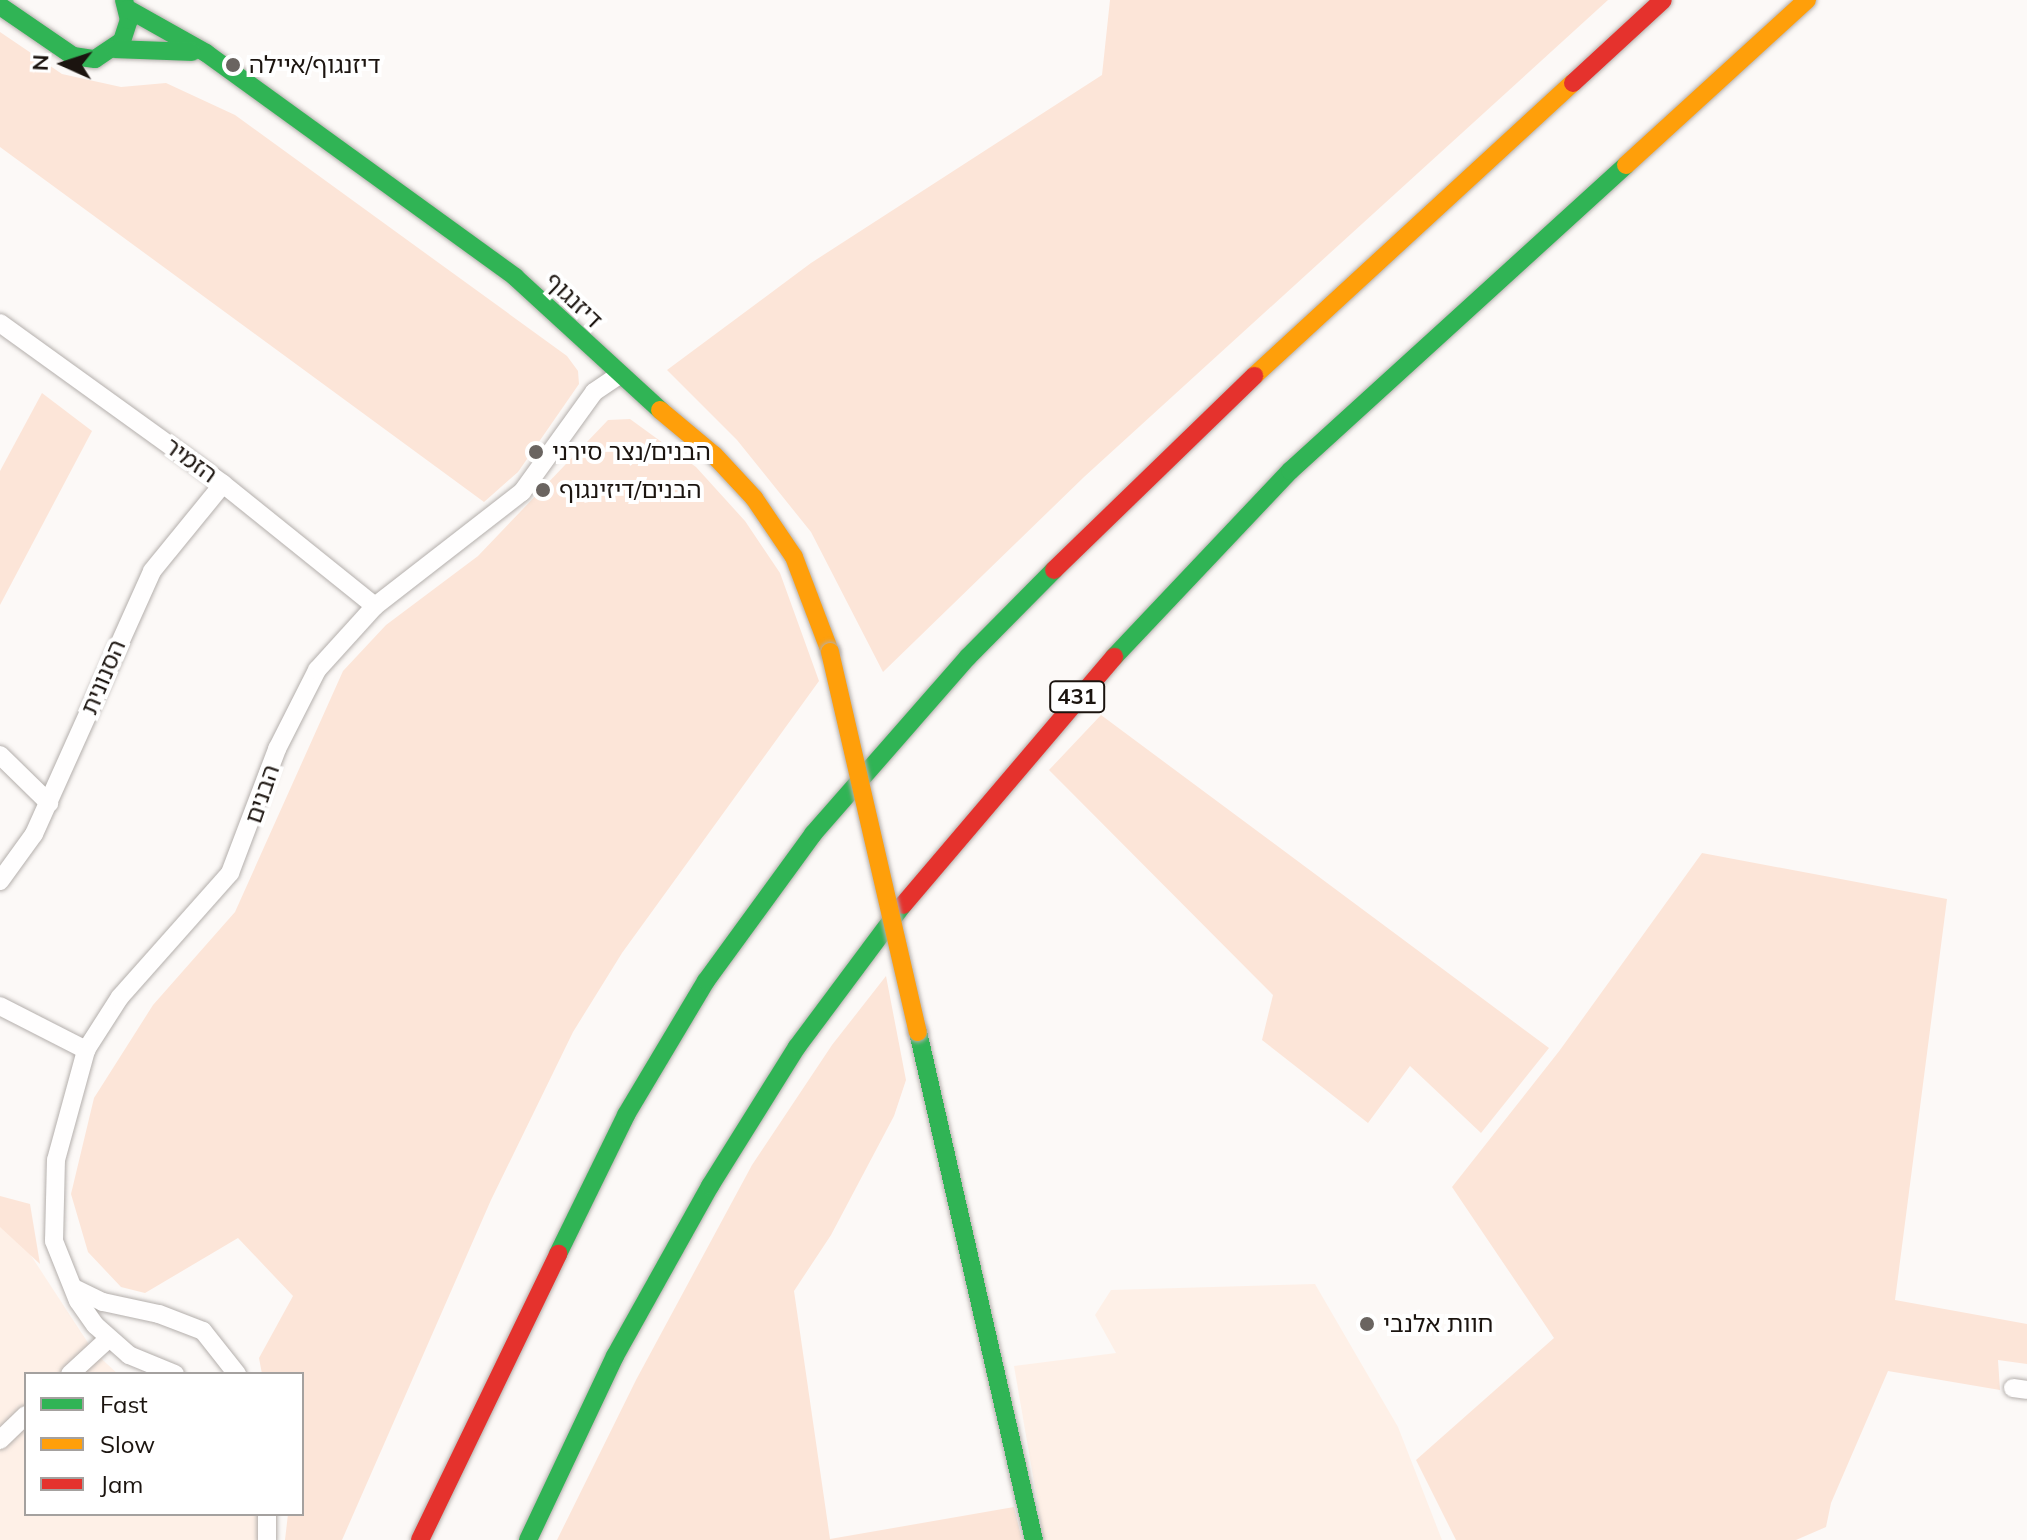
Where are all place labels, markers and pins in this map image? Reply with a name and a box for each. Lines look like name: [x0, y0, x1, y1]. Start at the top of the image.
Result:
place label: דיזנגוף/איילה: [249, 51, 380, 79]
marker: דיזנגוף/איילה: [224, 56, 242, 74]
place label: הבנים/נצר סירני: [552, 438, 711, 466]
marker: הבנים/נצר סירני: [527, 443, 545, 461]
place label: הבנים/דיזינגוף: [559, 476, 701, 504]
marker: הבנים/דיזינגוף: [534, 481, 552, 499]
place label: חוות אלנבי: [1383, 1310, 1493, 1338]
marker: חוות אלנבי: [1358, 1315, 1376, 1333]

